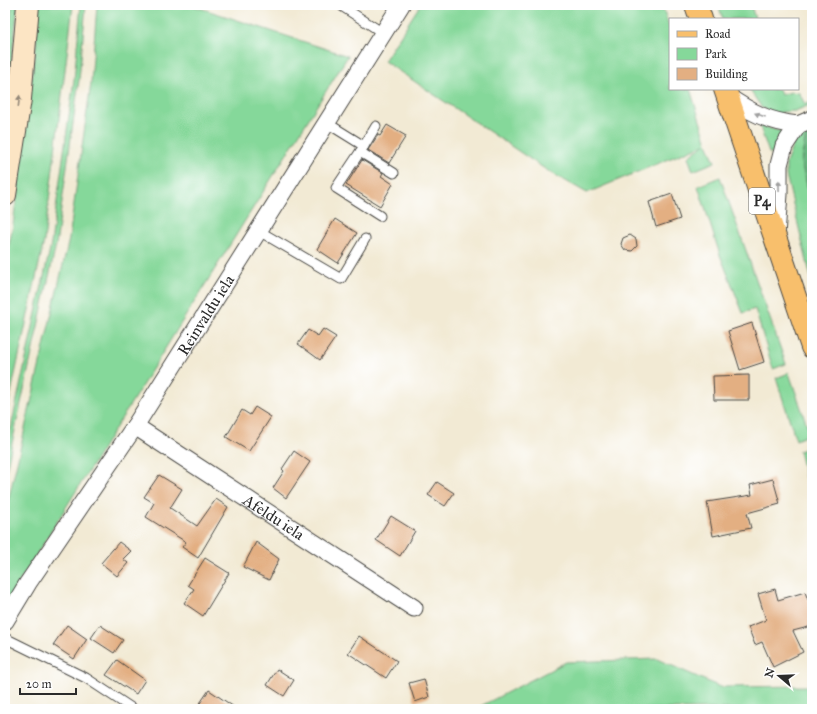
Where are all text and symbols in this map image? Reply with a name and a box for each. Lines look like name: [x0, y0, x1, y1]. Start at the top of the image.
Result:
legend: [669, 18, 799, 90]
text: Road: [705, 27, 731, 41]
text: Park: [705, 47, 727, 61]
text: Building: [705, 67, 748, 82]
one-way arrow: [16, 95, 22, 107]
one-way arrow: [754, 112, 766, 118]
one-way arrow: [776, 179, 782, 192]
road number: P4: [749, 188, 775, 214]
street label: Reinvaldu iela: [173, 271, 238, 359]
street label: Afeldu iela: [239, 490, 308, 544]
north arrow: [759, 656, 799, 696]
text: N: [762, 666, 778, 679]
scale bar: [20, 670, 76, 696]
text: 20 m: [26, 677, 52, 691]

